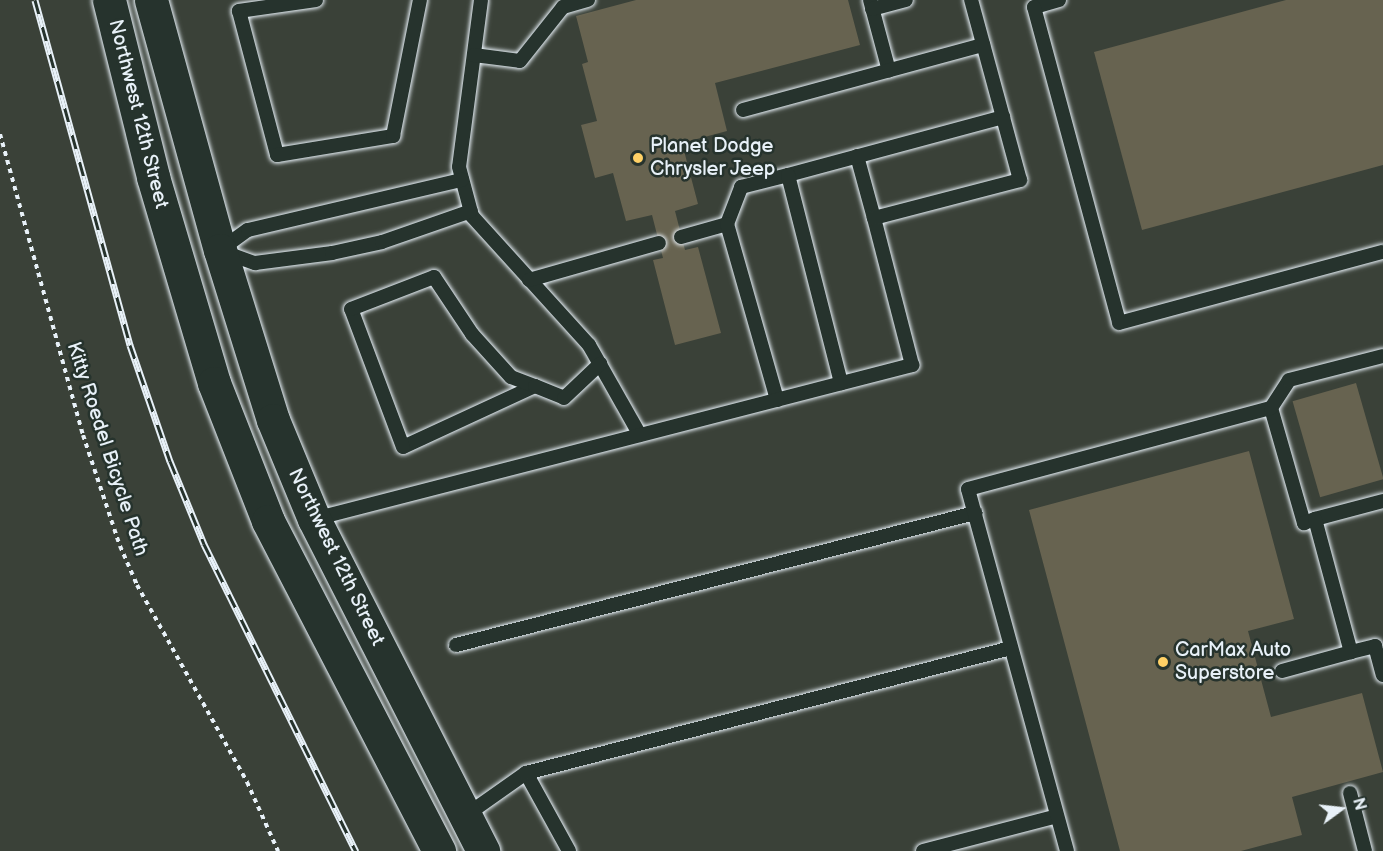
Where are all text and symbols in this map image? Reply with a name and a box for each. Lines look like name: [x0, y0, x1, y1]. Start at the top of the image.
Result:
street label: Northwest 12th Street: [103, 17, 173, 211]
place label: Planet Dodge Chrysler Jeep: [650, 134, 776, 181]
marker: Planet Dodge Chrysler Jeep: [631, 151, 645, 165]
street label: Kitty Roedel Bicycle Path: [61, 338, 153, 560]
street label: Northwest 12th Street: [283, 464, 389, 650]
place label: CarMax Auto Superstore: [1175, 638, 1291, 685]
marker: CarMax Auto Superstore: [1156, 655, 1170, 669]
north arrow: [1311, 779, 1371, 839]
text: N: [1348, 796, 1370, 812]

